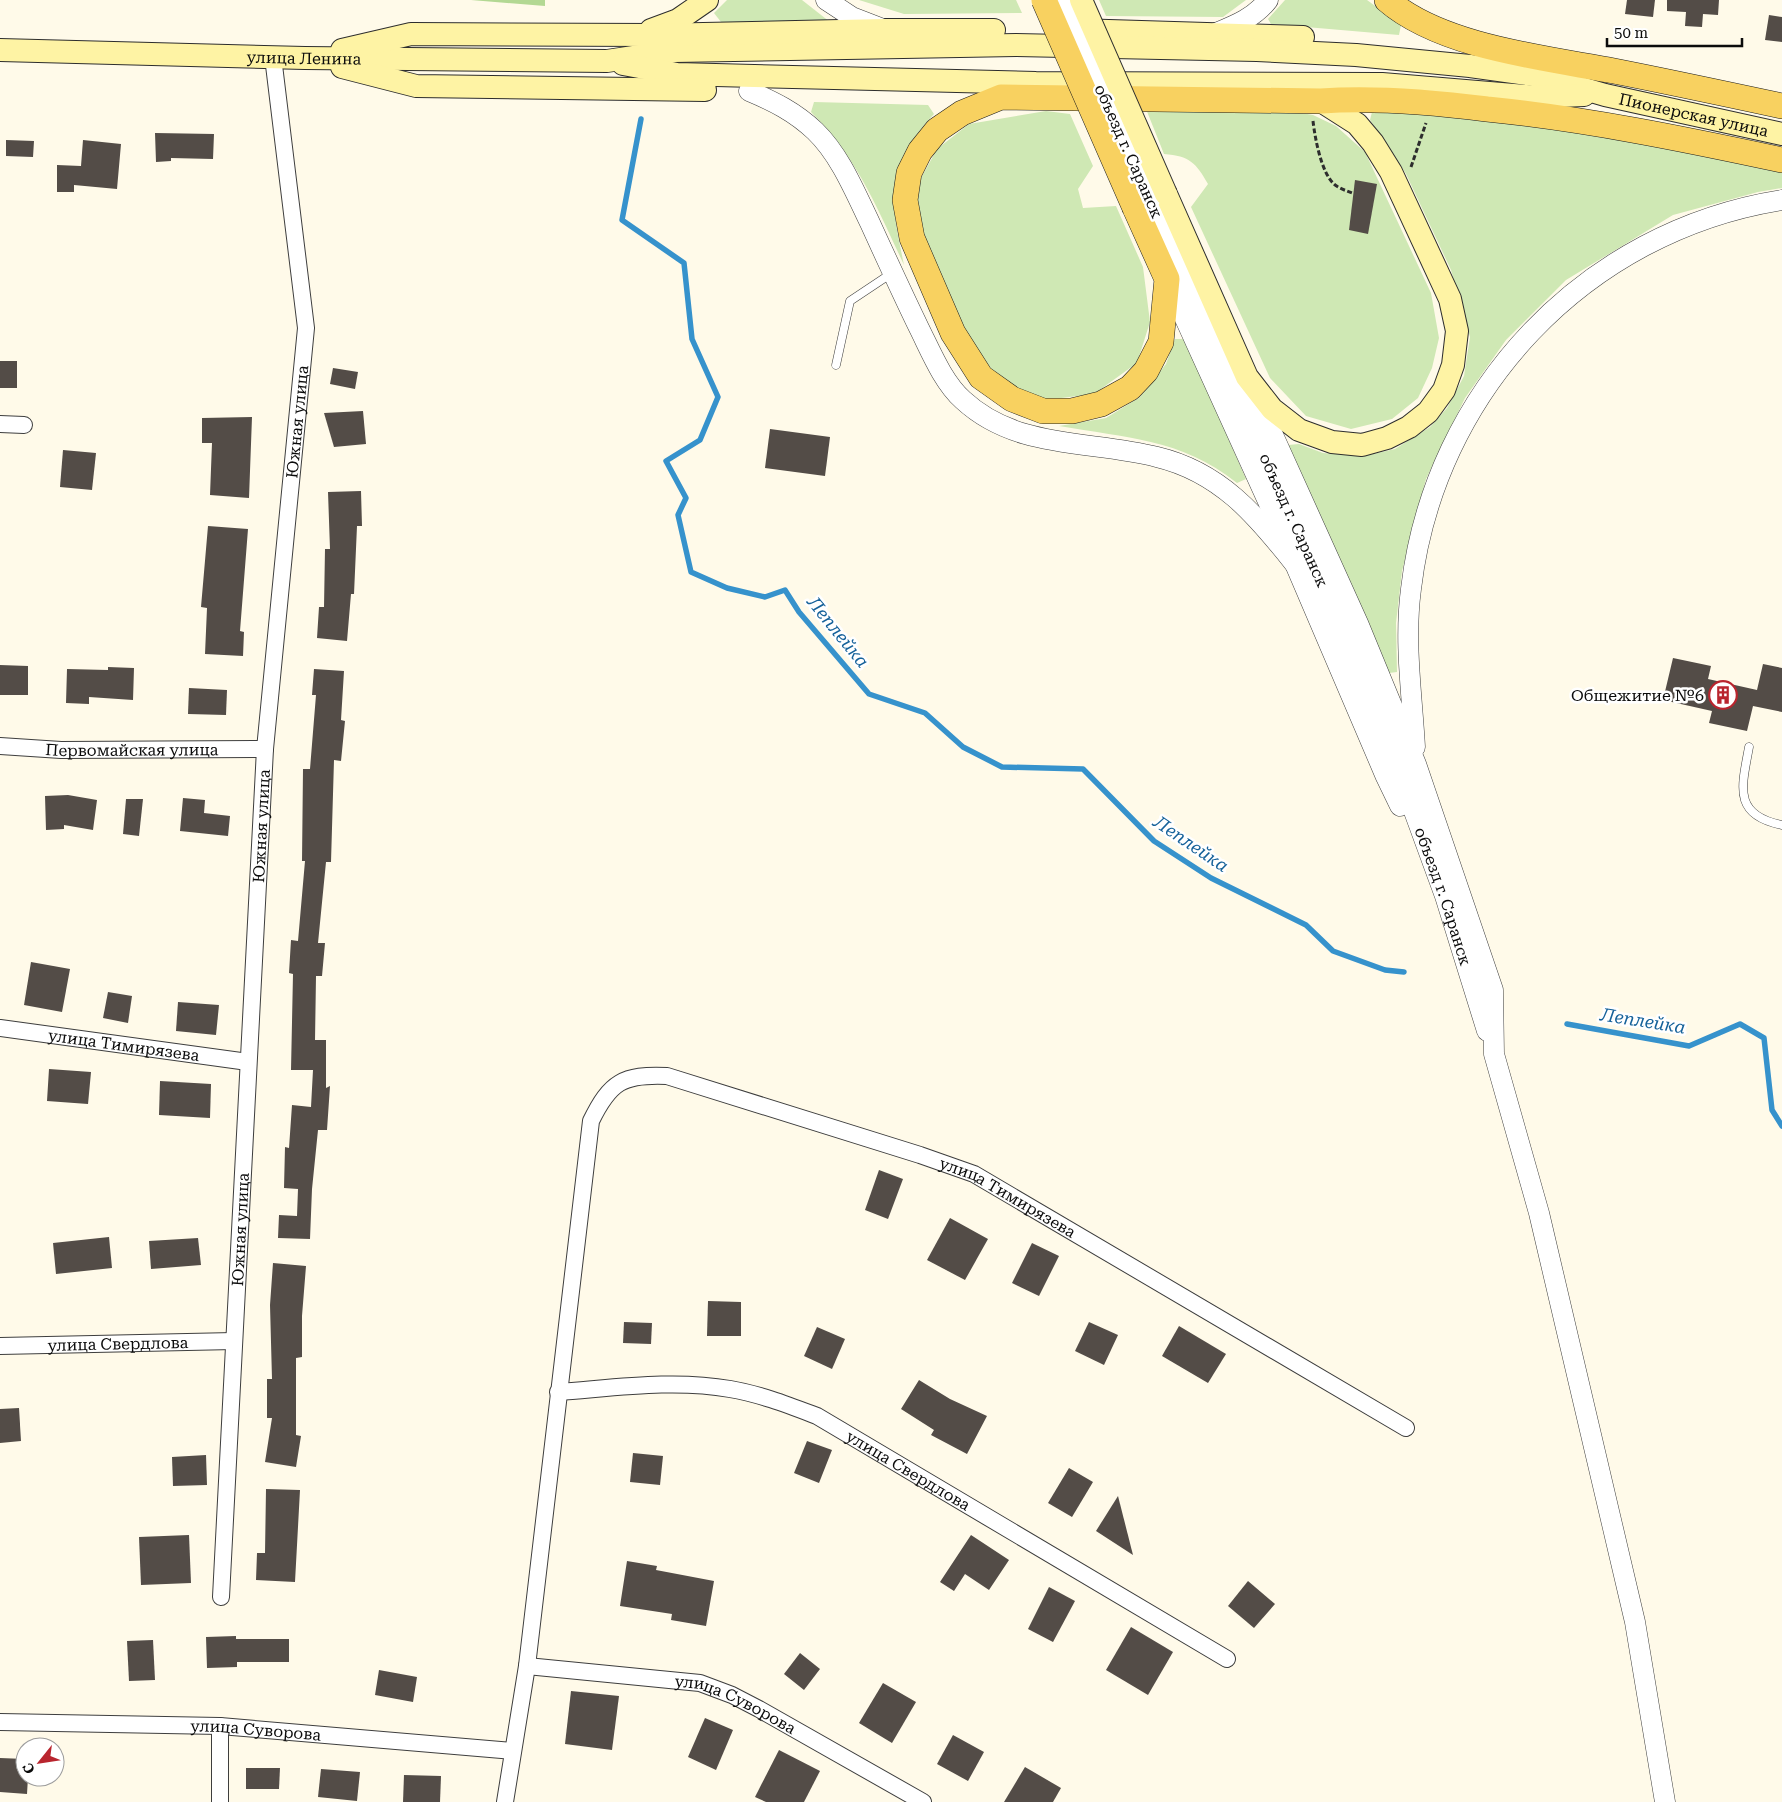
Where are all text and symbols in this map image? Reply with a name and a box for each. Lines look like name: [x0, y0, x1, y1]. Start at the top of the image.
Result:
scale bar: [1607, 15, 1742, 47]
text: 50 m: [1614, 24, 1649, 42]
street label: улица Ленина: [246, 47, 362, 69]
street label: объезд г. Саранск: [1090, 81, 1167, 221]
street label: Пионерская улица: [1617, 89, 1771, 141]
street label: Южная улица: [282, 364, 312, 479]
street label: объезд г. Саранск: [1255, 450, 1332, 590]
water label: Леплейка: [803, 591, 874, 672]
building icon: Общежитие №6: [1708, 680, 1738, 710]
place label: Общежитие №6: [1571, 686, 1704, 705]
street label: Первомайская улица: [45, 740, 219, 760]
street label: Южная улица: [249, 769, 274, 883]
water label: Леплейка: [1149, 810, 1233, 876]
street label: объезд г. Саранск: [1411, 825, 1475, 968]
water label: Леплейка: [1598, 1003, 1687, 1038]
street label: улица Тимирязева: [47, 1026, 201, 1065]
street label: улица Тимирязева: [937, 1154, 1079, 1242]
street label: Южная улица: [228, 1172, 253, 1287]
street label: улица Свердлова: [47, 1333, 189, 1355]
street label: улица Свердлова: [843, 1427, 974, 1515]
street label: улица Суворова: [674, 1672, 799, 1738]
street label: улица Суворова: [190, 1716, 322, 1745]
north arrow: [15, 1737, 65, 1787]
text: С: [19, 1760, 38, 1777]

